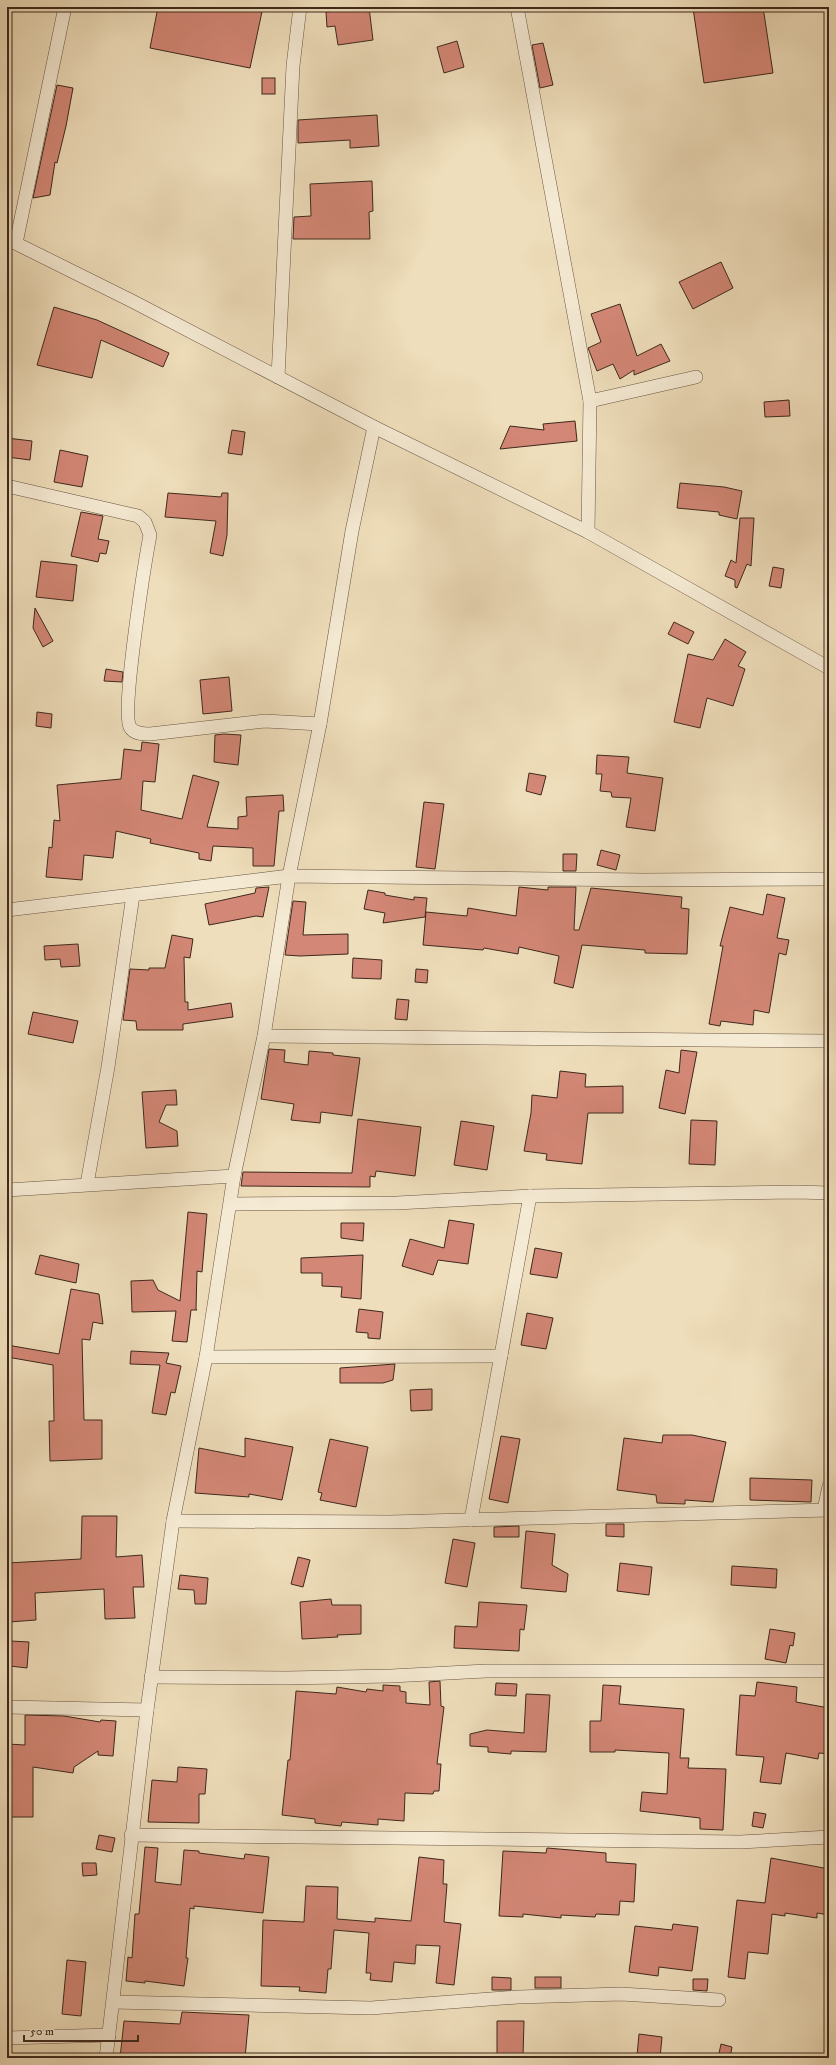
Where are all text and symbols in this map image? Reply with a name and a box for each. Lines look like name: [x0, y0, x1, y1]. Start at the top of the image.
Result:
scale bar: [24, 2017, 138, 2043]
text: 50 m: [30, 2024, 54, 2039]

